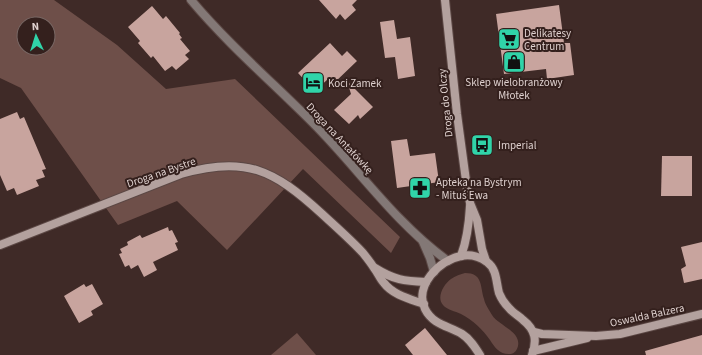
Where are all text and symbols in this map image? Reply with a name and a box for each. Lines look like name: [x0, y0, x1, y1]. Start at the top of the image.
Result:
north arrow: [16, 16, 56, 56]
text: N: [31, 19, 40, 34]
supermarket icon: Delikatesy Centrum: [496, 26, 522, 52]
place label: Delikatesy Centrum: [524, 26, 571, 54]
shop icon: Sklep wielobranżowy Młotek: [501, 49, 527, 75]
street label: Droga do Olczy: [434, 68, 457, 138]
hotel icon: Koci Zamek: [300, 70, 326, 96]
place label: Sklep wielobranżowy Młotek: [465, 75, 563, 103]
place label: Koci Zamek: [328, 76, 382, 91]
street label: Droga na Antałówkę: [303, 100, 377, 178]
bus stop icon: Imperial: [469, 132, 495, 158]
place label: Imperial: [498, 138, 537, 153]
street label: Droga na Bystre: [125, 153, 198, 191]
pharmacy icon: Apteka na Bystrym - Mituś Ewa: [407, 175, 433, 201]
place label: Apteka na Bystrym - Mituś Ewa: [436, 175, 522, 203]
street label: Oswalda Balzera: [608, 300, 686, 331]

